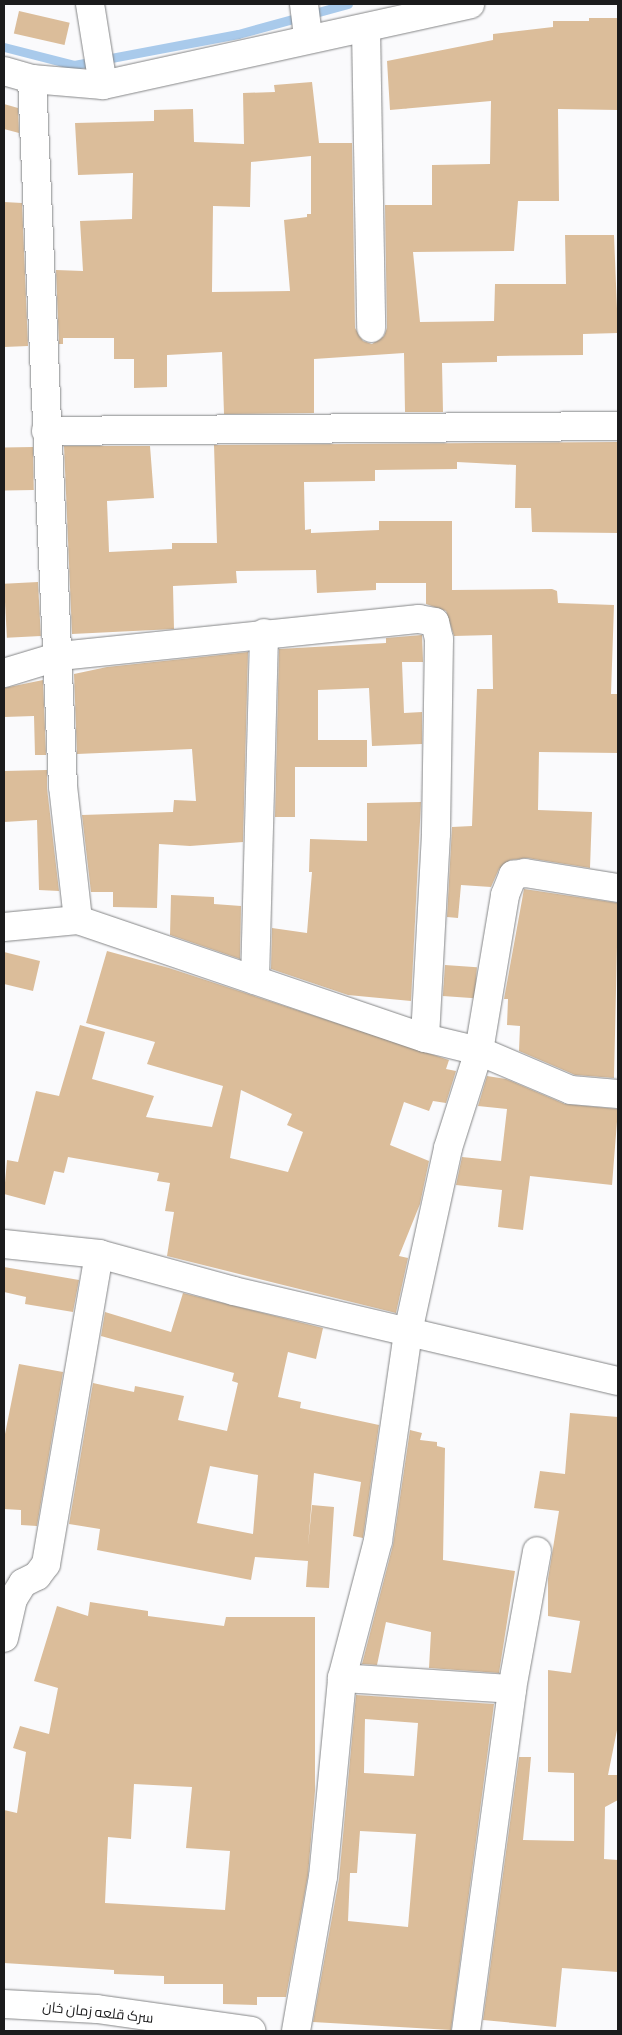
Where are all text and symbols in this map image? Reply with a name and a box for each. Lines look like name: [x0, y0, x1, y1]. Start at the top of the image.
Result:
street label: سرک قلعه زمان خان: [42, 1998, 154, 2026]

